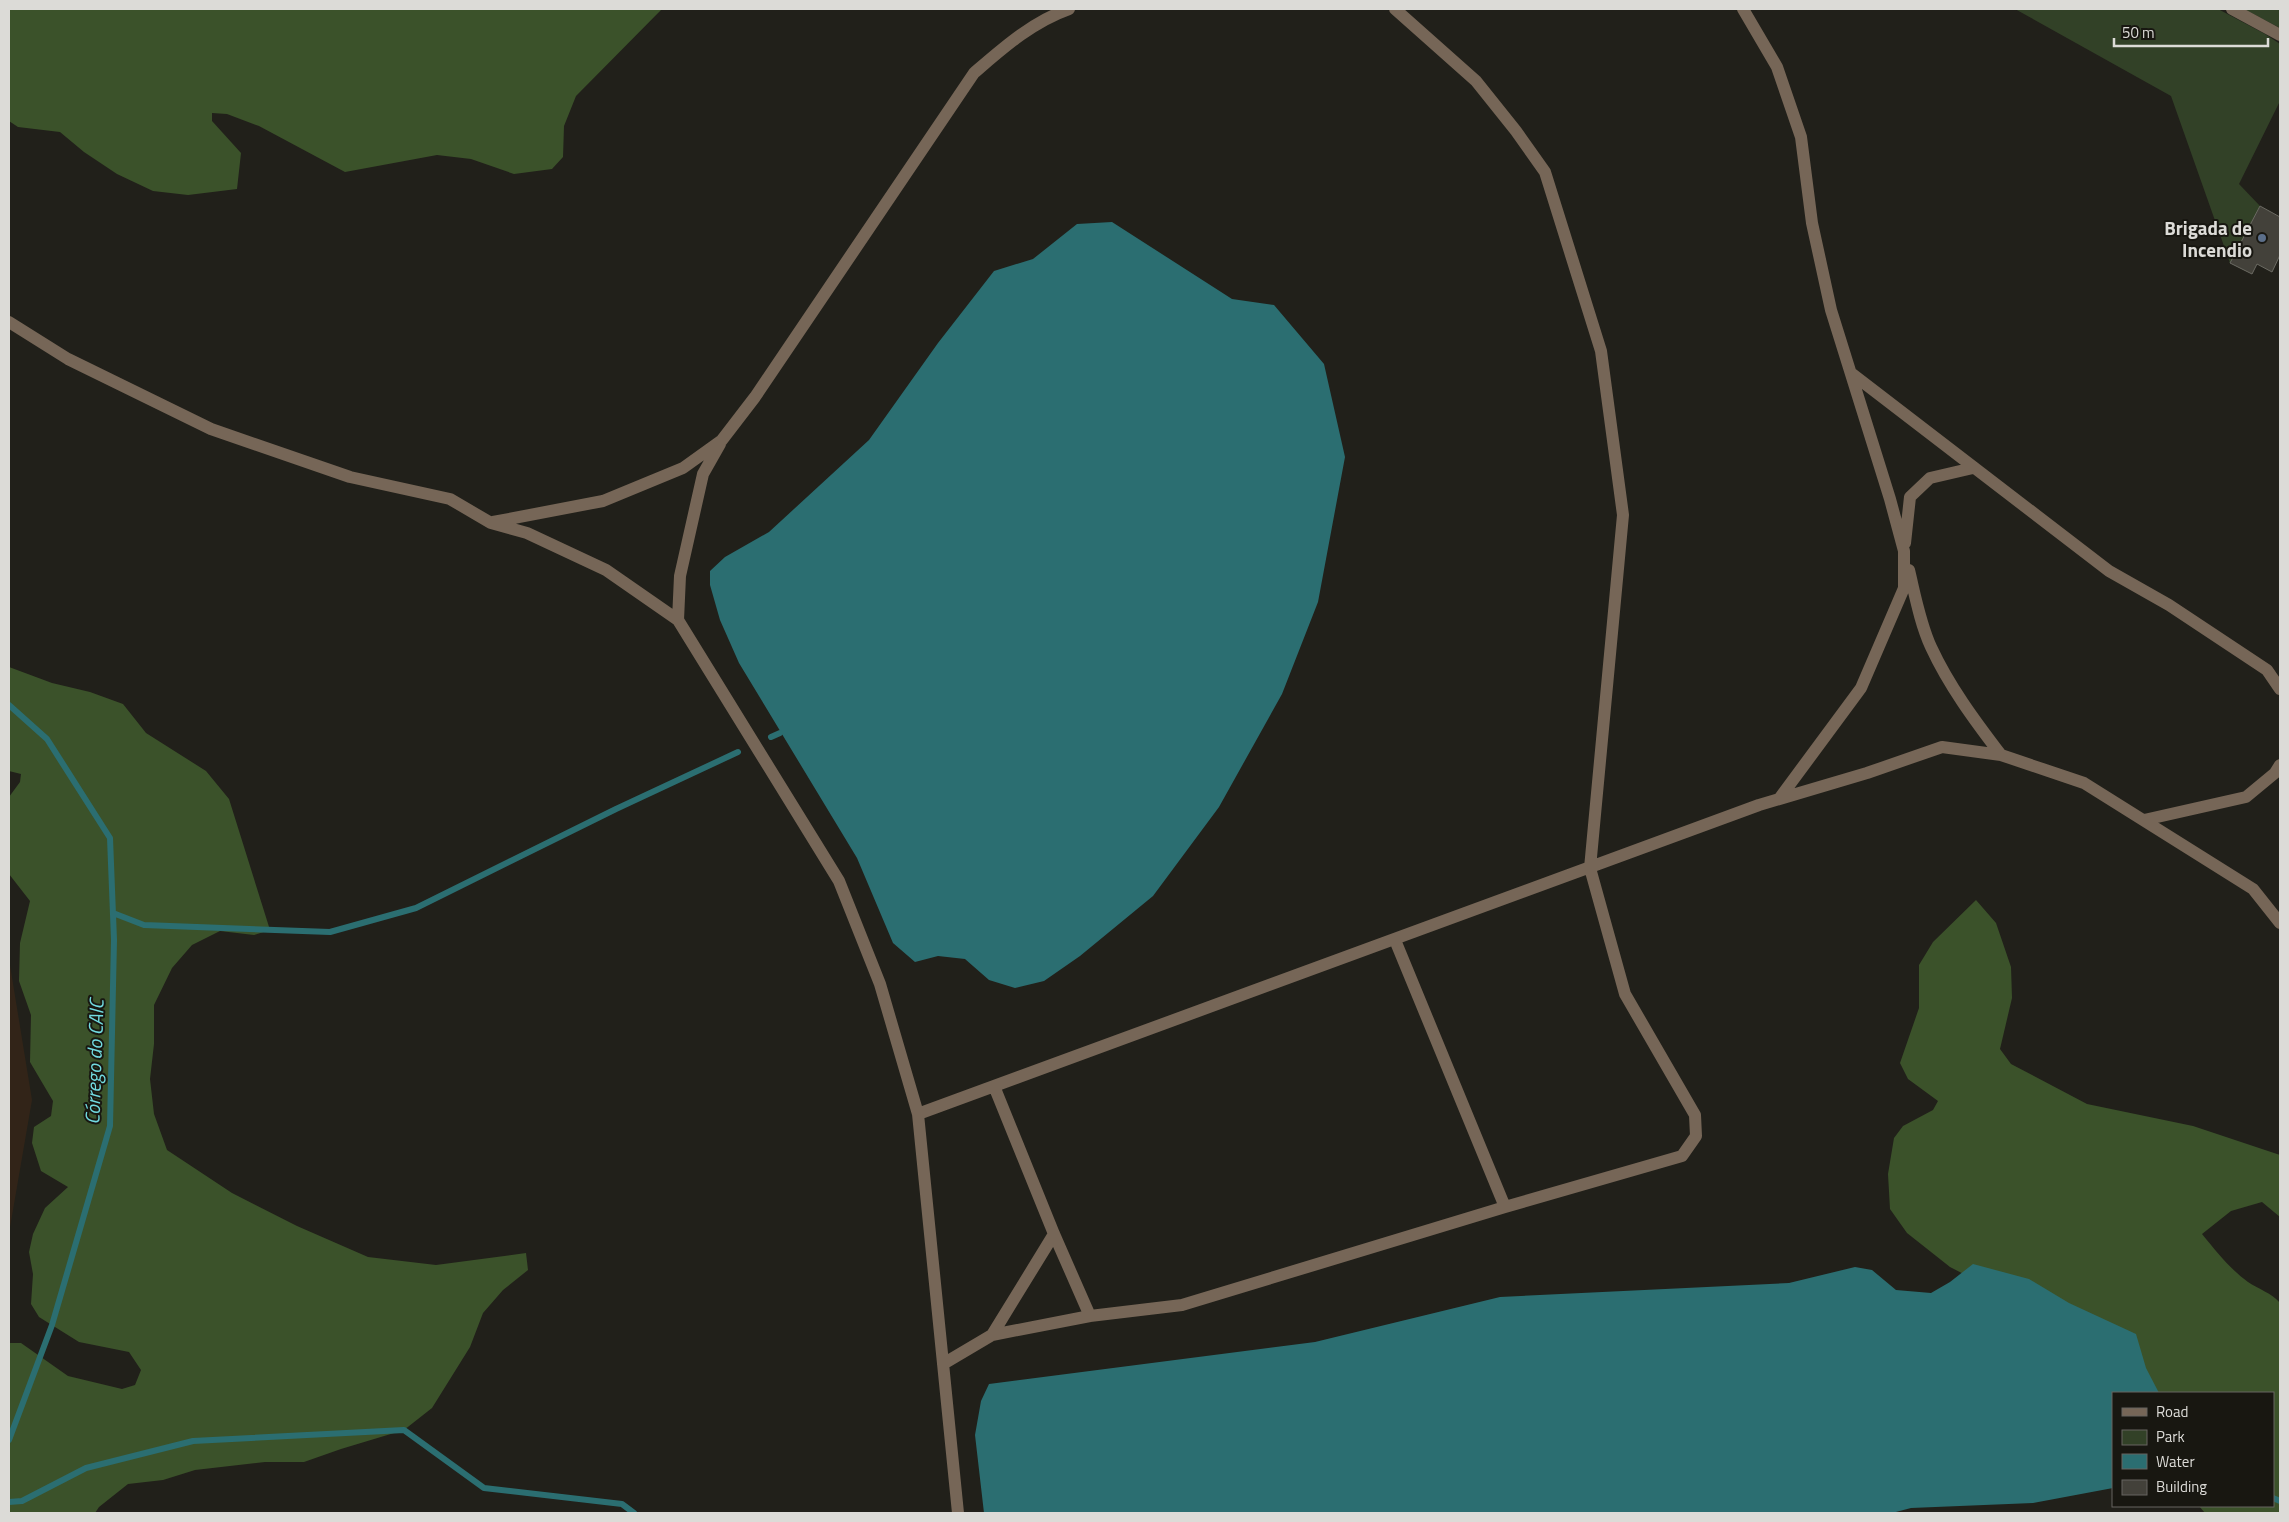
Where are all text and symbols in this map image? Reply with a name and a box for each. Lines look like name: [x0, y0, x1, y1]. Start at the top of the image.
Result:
scale bar: [2114, 15, 2268, 47]
text: 50 m: [2122, 21, 2155, 44]
place label: Brigada de Incendio: [2164, 213, 2252, 264]
marker: Brigada de Incendio: [2256, 232, 2268, 244]
water label: Córrego do CAIC: [76, 996, 112, 1125]
legend: [2112, 1392, 2274, 1507]
text: Road: [2156, 1400, 2188, 1423]
text: Park: [2156, 1425, 2185, 1448]
text: Water: [2156, 1450, 2195, 1473]
text: Building: [2156, 1475, 2207, 1498]

